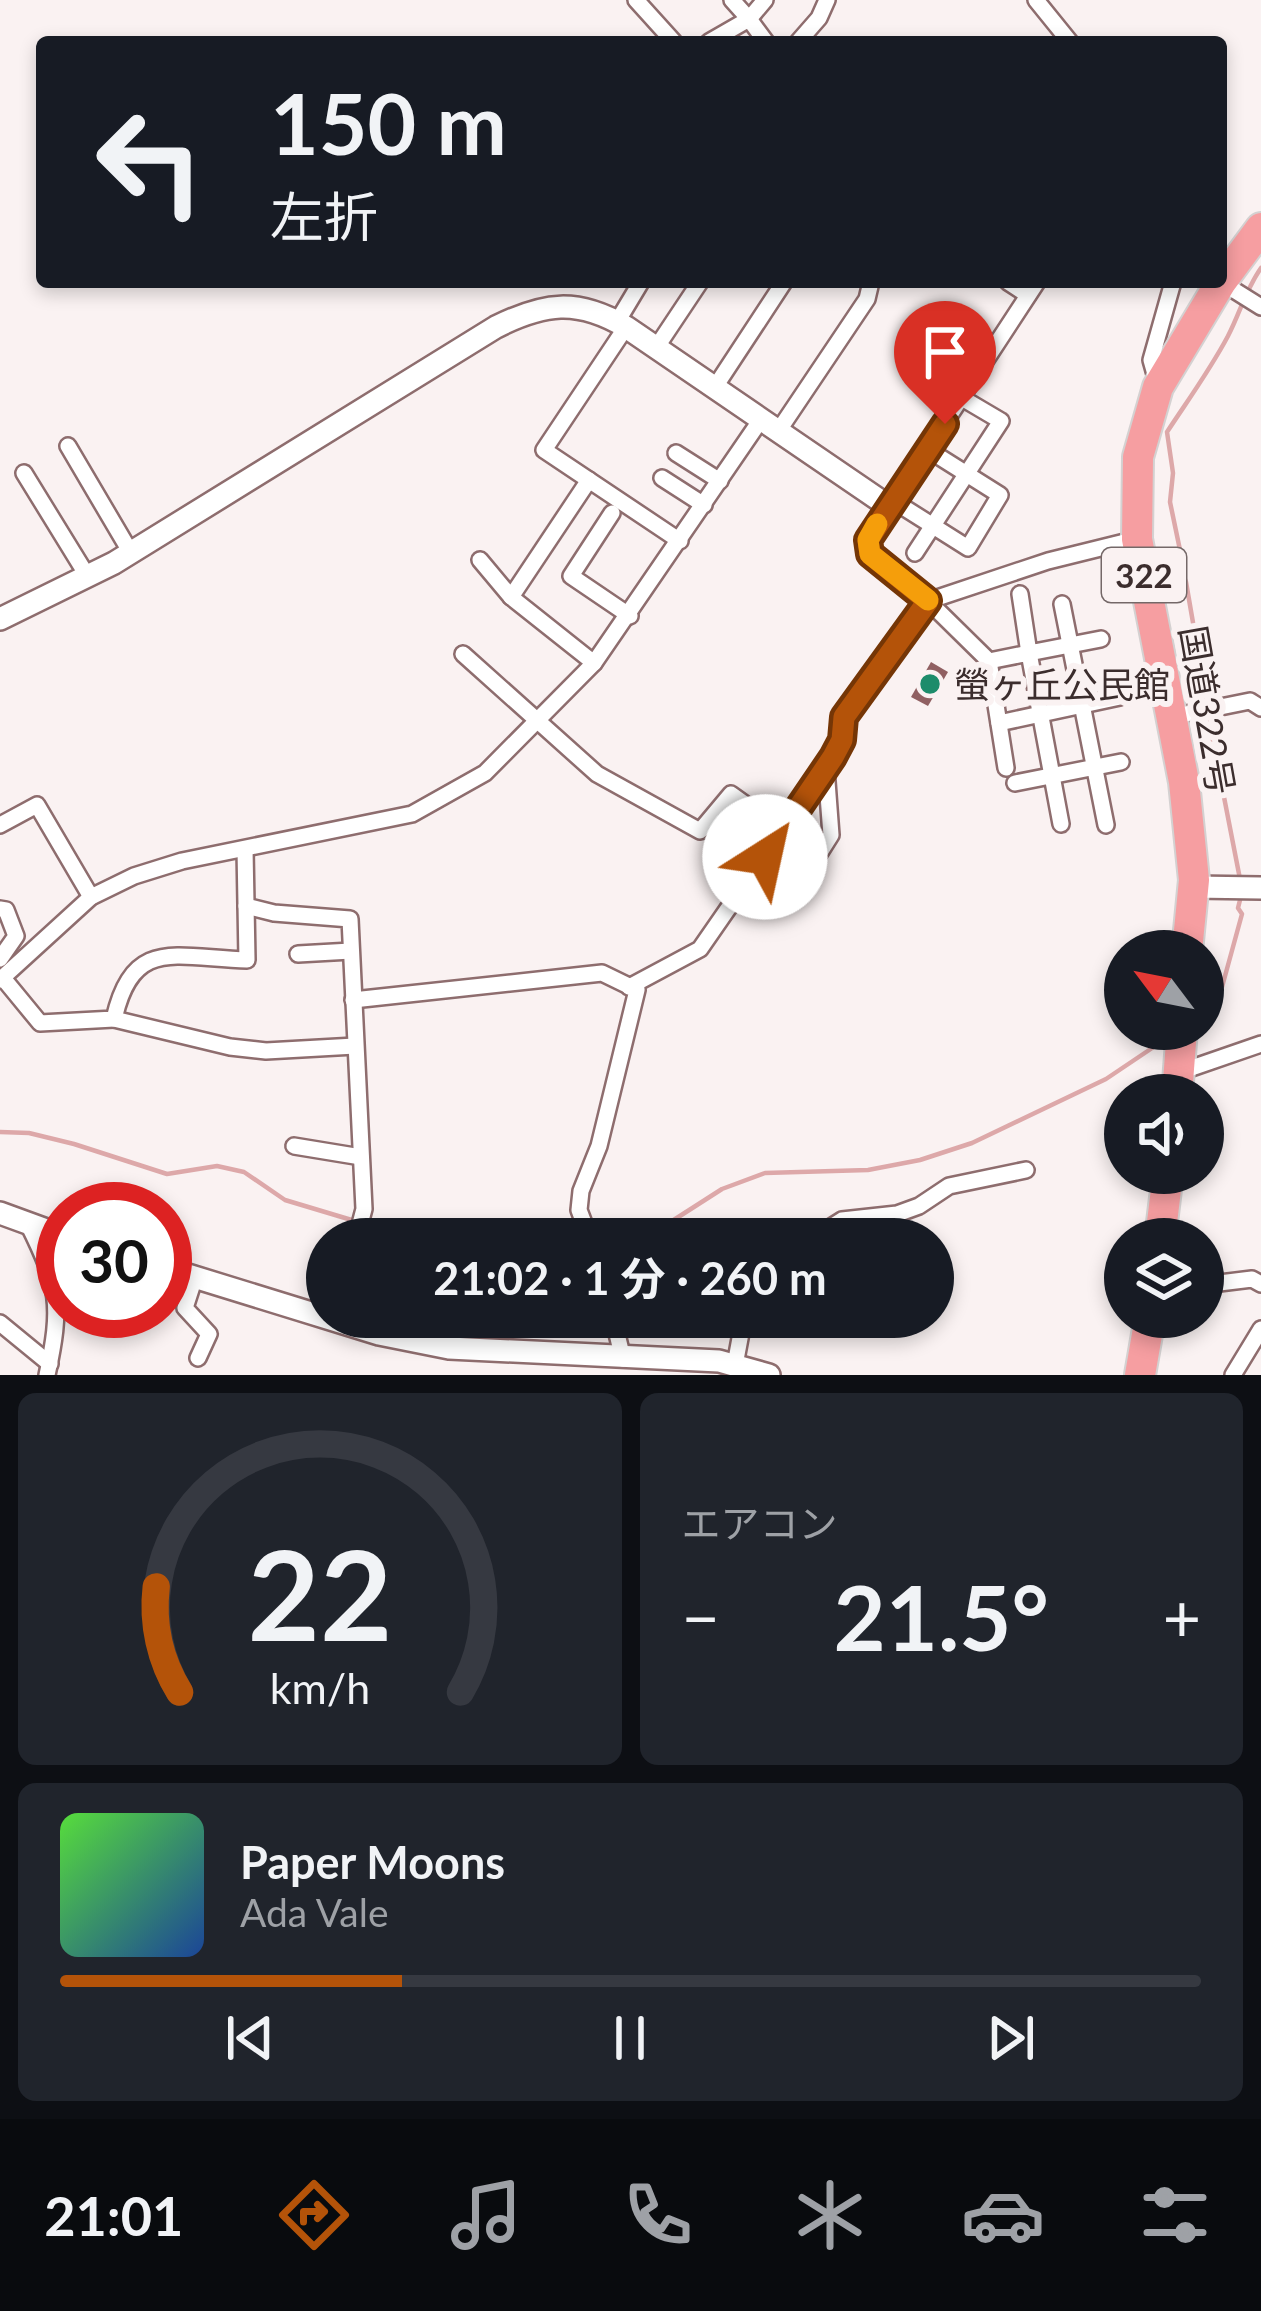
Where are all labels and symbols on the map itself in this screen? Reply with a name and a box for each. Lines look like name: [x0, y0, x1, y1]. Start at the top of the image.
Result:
pin: [894, 301, 996, 424]
road number: 322: [1102, 548, 1186, 602]
street label: 国道322号: [1172, 622, 1244, 798]
place label: 螢ヶ丘公民館: [954, 662, 1170, 706]
marker: 螢ヶ丘公民館: [917, 671, 943, 697]
position arrow: [702, 794, 828, 920]
north arrow: [1104, 930, 1224, 1050]
speed limit sign: 30: [36, 1182, 192, 1338]

